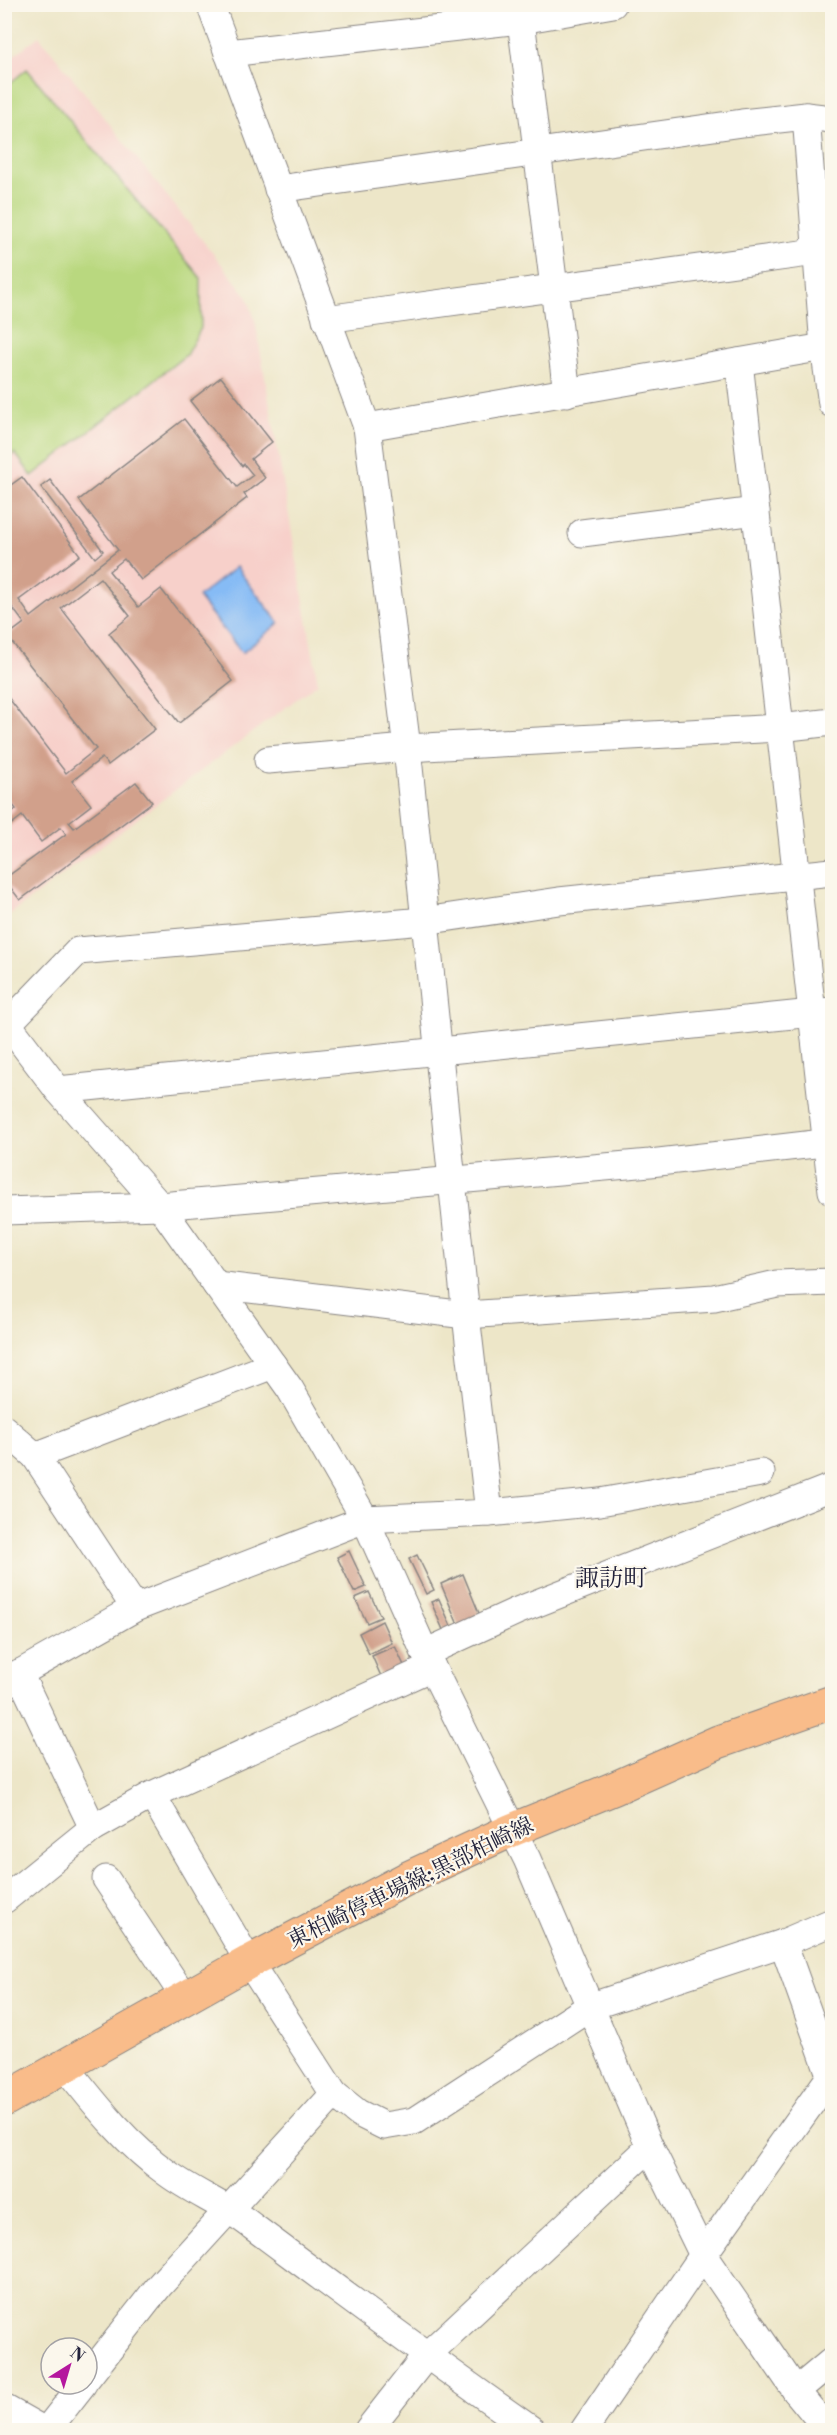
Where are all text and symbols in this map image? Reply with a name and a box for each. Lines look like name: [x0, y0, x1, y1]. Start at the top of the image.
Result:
district label: 諏訪町: [575, 1564, 647, 1594]
street label: 東柏崎停車場線;黒部柏崎線: [283, 1812, 538, 1955]
north arrow: [39, 2336, 99, 2396]
text: N: [66, 2343, 89, 2367]

